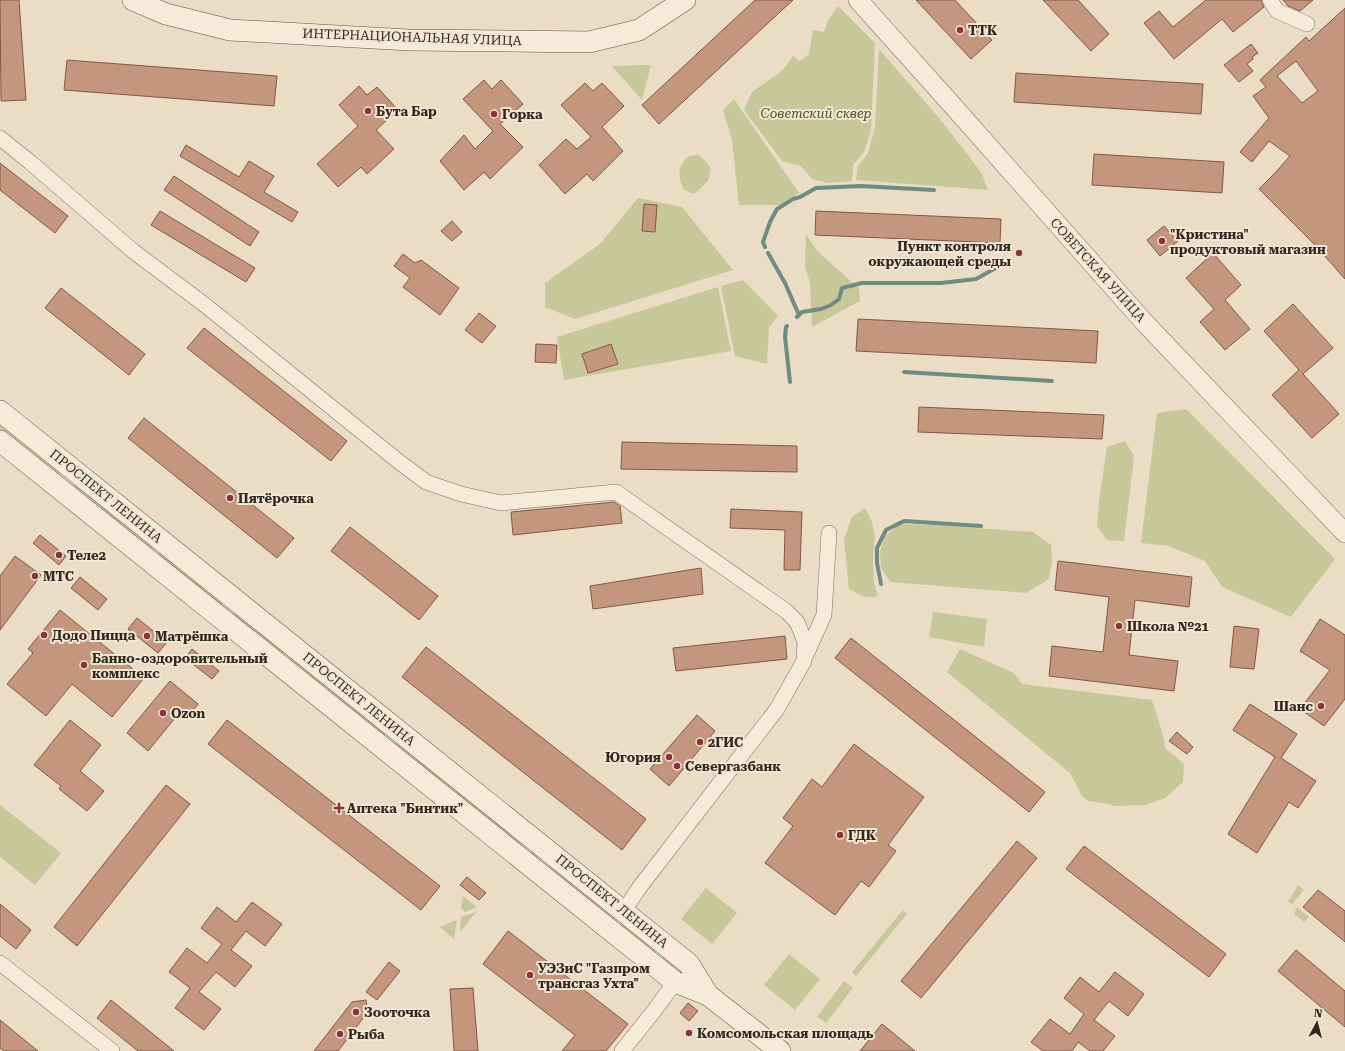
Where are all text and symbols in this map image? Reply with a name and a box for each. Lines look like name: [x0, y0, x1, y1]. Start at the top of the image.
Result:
place label: ТТК: [968, 23, 998, 38]
marker: ТТК: [955, 25, 965, 35]
street label: ИНТЕРНАЦИОНАЛЬНАЯ УЛИЦА: [302, 26, 522, 48]
place label: Бута Бар: [376, 104, 437, 119]
marker: Бута Бар: [363, 106, 373, 116]
park label: Советский сквер: [760, 106, 872, 121]
place label: Горка: [502, 107, 543, 122]
marker: Горка: [489, 109, 499, 119]
street label: СОВЕТСКАЯ УЛИЦА: [1047, 215, 1149, 325]
place label: "Кристина" продуктовый магазин: [1170, 227, 1326, 257]
marker: "Кристина" продуктовый магазин: [1157, 236, 1167, 246]
place label: Пункт контроля окружающей среды: [868, 239, 1011, 269]
marker: Пункт контроля окружающей среды: [1014, 248, 1024, 258]
street label: ПРОСПЕКТ ЛЕНИНА: [47, 446, 165, 546]
place label: Пятёрочка: [238, 491, 314, 506]
marker: Пятёрочка: [225, 493, 235, 503]
place label: Теле2: [67, 548, 106, 563]
marker: Теле2: [54, 550, 64, 560]
place label: МТС: [43, 569, 74, 584]
marker: МТС: [30, 571, 40, 581]
place label: Школа №21: [1127, 619, 1209, 634]
marker: Школа №21: [1114, 621, 1124, 631]
place label: Додо Пицца: [52, 628, 136, 643]
place label: Матрёшка: [155, 629, 229, 644]
marker: Додо Пицца: [39, 630, 49, 640]
marker: Матрёшка: [142, 631, 152, 641]
street label: ПРОСПЕКТ ЛЕНИНА: [300, 649, 418, 749]
place label: Банно-оздоровительный комплекс: [92, 651, 268, 681]
marker: Банно-оздоровительный комплекс: [79, 660, 89, 670]
place label: Шанс: [1274, 699, 1314, 714]
marker: Шанс: [1316, 701, 1326, 711]
place label: Ozon: [171, 706, 206, 721]
marker: Ozon: [158, 708, 168, 718]
place label: 2ГИС: [708, 735, 743, 750]
marker: 2ГИС: [695, 737, 705, 747]
place label: Югория: [605, 750, 661, 765]
marker: Югория: [664, 752, 674, 762]
place label: Севергазбанк: [685, 759, 781, 774]
marker: Севергазбанк: [672, 761, 682, 771]
place label: Аптека "Бинтик": [347, 801, 463, 816]
marker: Аптека "Бинтик": [334, 803, 344, 813]
place label: ГДК: [848, 828, 877, 843]
marker: ГДК: [835, 830, 845, 840]
street label: ПРОСПЕКТ ЛЕНИНА: [553, 851, 671, 951]
place label: УЭЗиС "Газпром трансгаз Ухта": [538, 961, 650, 991]
marker: УЭЗиС "Газпром трансгаз Ухта": [525, 970, 535, 980]
north arrow: [1297, 1003, 1337, 1043]
place label: Зооточка: [364, 1005, 431, 1020]
marker: Зооточка: [351, 1007, 361, 1017]
text: N: [1313, 1007, 1324, 1021]
place label: Комсомольская площадь: [697, 1026, 874, 1041]
place label: Рыба: [348, 1027, 385, 1042]
marker: Комсомольская площадь: [684, 1028, 694, 1038]
marker: Рыба: [335, 1029, 345, 1039]

